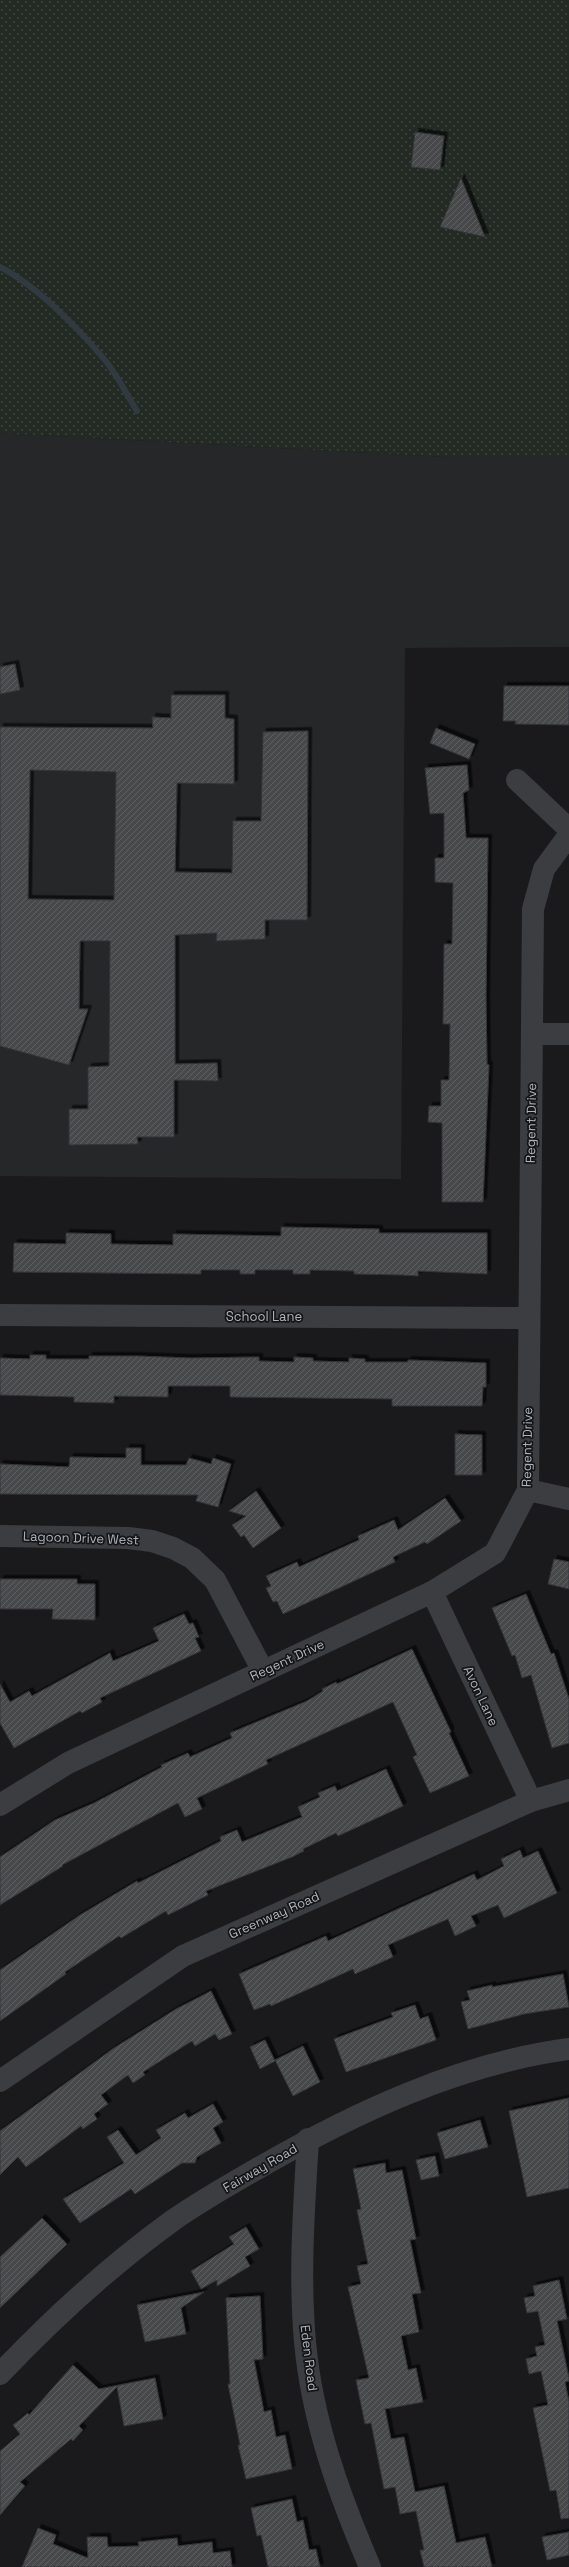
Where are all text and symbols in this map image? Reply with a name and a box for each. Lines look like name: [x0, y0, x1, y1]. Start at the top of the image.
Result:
street label: Regent Drive: [522, 1083, 540, 1163]
street label: School Lane: [226, 1308, 302, 1325]
street label: Regent Drive: [518, 1407, 536, 1487]
street label: Lagoon Drive West: [23, 1527, 139, 1549]
street label: Regent Drive: [247, 1635, 327, 1685]
street label: Avon Lane: [460, 1663, 502, 1729]
street label: Greenway Road: [226, 1887, 322, 1943]
street label: Fairway Road: [220, 2140, 300, 2196]
street label: Eden Road: [297, 2324, 321, 2392]

